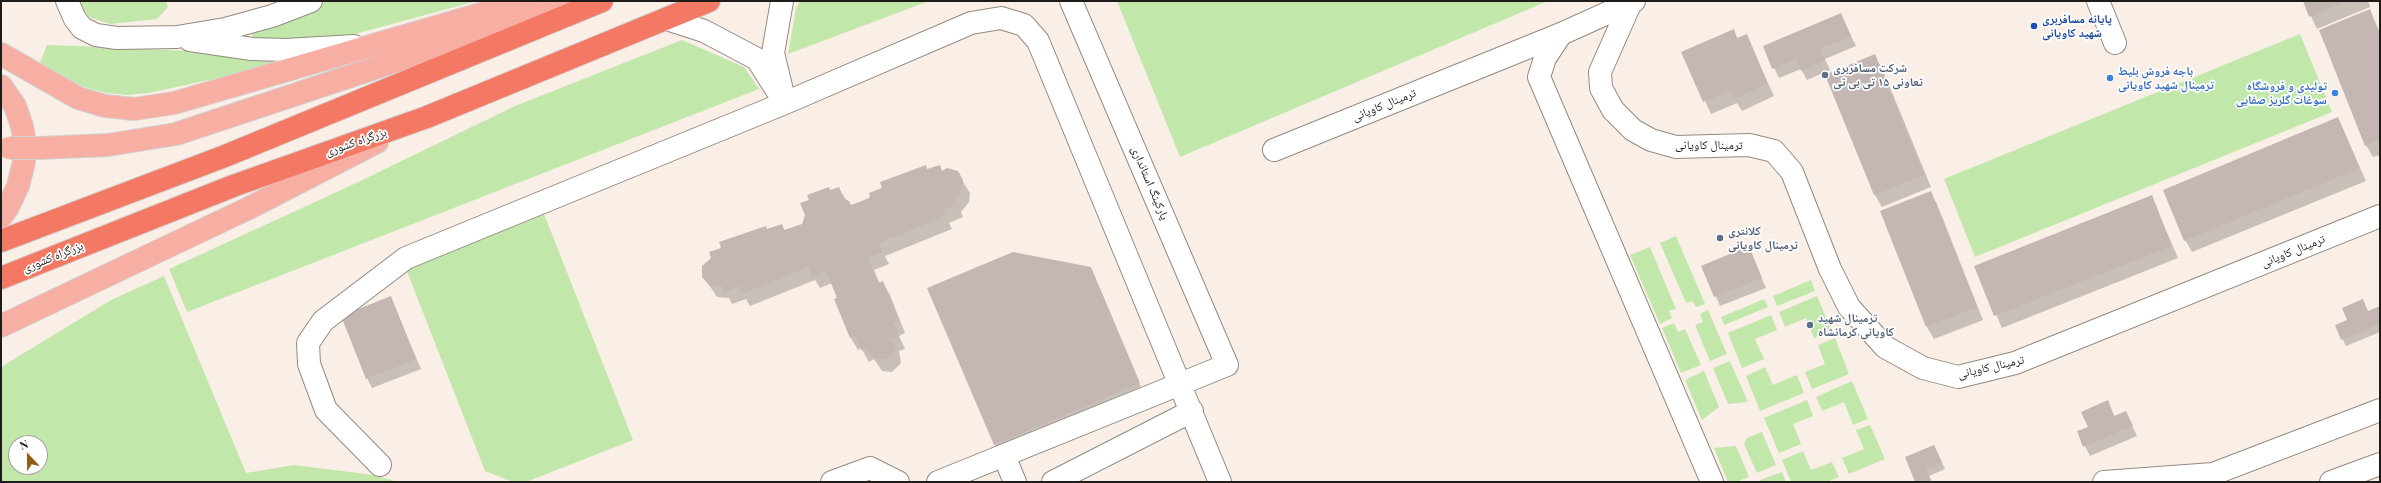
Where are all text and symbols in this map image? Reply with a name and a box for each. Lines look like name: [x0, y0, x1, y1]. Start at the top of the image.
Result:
place label: پايانه مسافربری شهید کاویانی: [2042, 12, 2112, 40]
marker: پايانه مسافربری شهید کاویانی: [2029, 21, 2039, 31]
place label: شرکت مسافربری تعاونی ۱۵ تی بی تی: [1833, 61, 1923, 89]
place label: باجه فروش بلیط ترمینال شهید کاویانی: [2118, 64, 2214, 92]
marker: شرکت مسافربری تعاونی ۱۵ تی بی تی: [1820, 70, 1830, 80]
marker: باجه فروش بلیط ترمینال شهید کاویانی: [2105, 73, 2115, 83]
place label: توليدی و فروشگاه سوغات گلريز صفايی: [2236, 79, 2327, 107]
street label: ترمینال کاویانی: [1350, 86, 1418, 124]
marker: توليدی و فروشگاه سوغات گلريز صفايی: [2330, 88, 2340, 98]
street label: بزرگراه کشوری: [323, 125, 389, 159]
street label: ترمینال کاویانی: [1675, 138, 1743, 152]
street label: پارکینگ استانداری: [1128, 144, 1172, 222]
place label: کلانتری ترمینال کاویانی: [1728, 224, 1798, 252]
street label: ترمینال کاویانی: [2259, 232, 2327, 270]
marker: کلانتری ترمینال کاویانی: [1715, 233, 1725, 243]
street label: بزرگراه کشوری: [21, 238, 85, 276]
place label: ترمینال شهید کاویانی کرمانشاه: [1818, 311, 1894, 339]
marker: ترمینال شهید کاویانی کرمانشاه: [1805, 320, 1815, 330]
street label: ترمینال کاویانی: [1956, 352, 2026, 382]
north arrow: [8, 435, 48, 475]
text: N: [17, 436, 30, 453]

